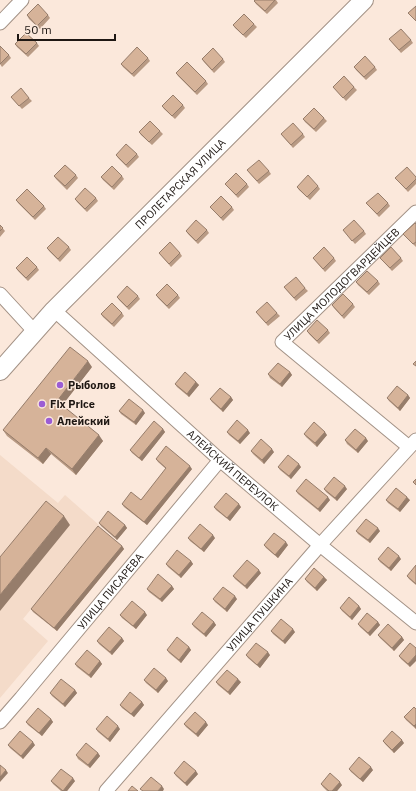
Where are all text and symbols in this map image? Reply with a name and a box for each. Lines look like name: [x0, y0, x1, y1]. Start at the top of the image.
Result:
scale bar: [18, 16, 115, 42]
text: 50 m: [24, 22, 52, 37]
street label: ПРОЛЕТАРСКАЯ УЛИЦА: [132, 136, 228, 232]
street label: УЛИЦА МОЛОДОГВАРДЕЙЦЕВ: [281, 225, 403, 343]
place label: Рыболов: [68, 378, 116, 392]
marker: Рыболов: [55, 380, 65, 390]
place label: Fix Price: [50, 397, 95, 411]
marker: Fix Price: [37, 399, 47, 409]
place label: Алейский: [57, 414, 110, 428]
marker: Алейский: [44, 416, 54, 426]
street label: АЛЕЙСКИЙ ПЕРЕУЛОК: [184, 427, 281, 514]
street label: УЛИЦА ПИСАРЕВА: [74, 550, 146, 632]
street label: УЛИЦА ПУШКИНА: [224, 575, 296, 654]

